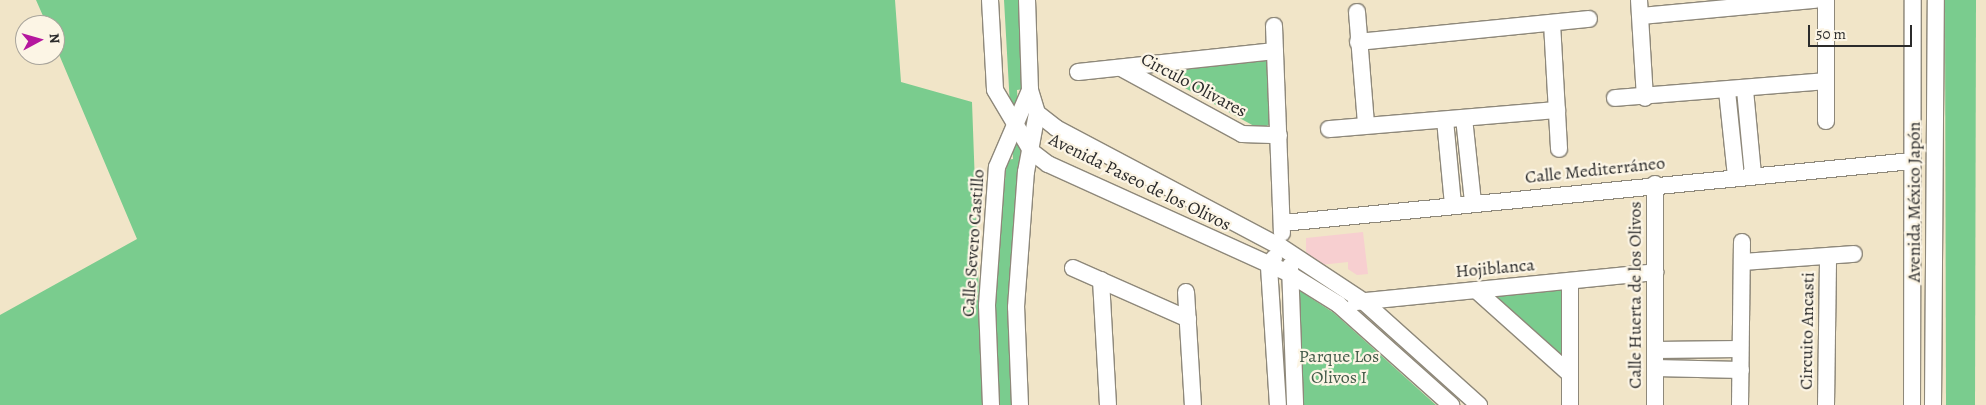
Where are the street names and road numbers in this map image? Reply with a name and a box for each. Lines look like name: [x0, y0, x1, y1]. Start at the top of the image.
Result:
street label: Circulo Olivares: [1137, 48, 1251, 122]
street label: Avenida México Japón: [1903, 122, 1925, 282]
street label: Avenida Paseo de los Olivos: [1046, 129, 1234, 235]
street label: Calle Mediterráneo: [1524, 152, 1666, 188]
street label: Calle Severo Castillo: [957, 168, 989, 318]
street label: Calle Huerta de los Olivos: [1624, 201, 1646, 389]
street label: Hojiblanca: [1455, 254, 1535, 282]
street label: Circuito Ancasti: [1795, 272, 1819, 390]

